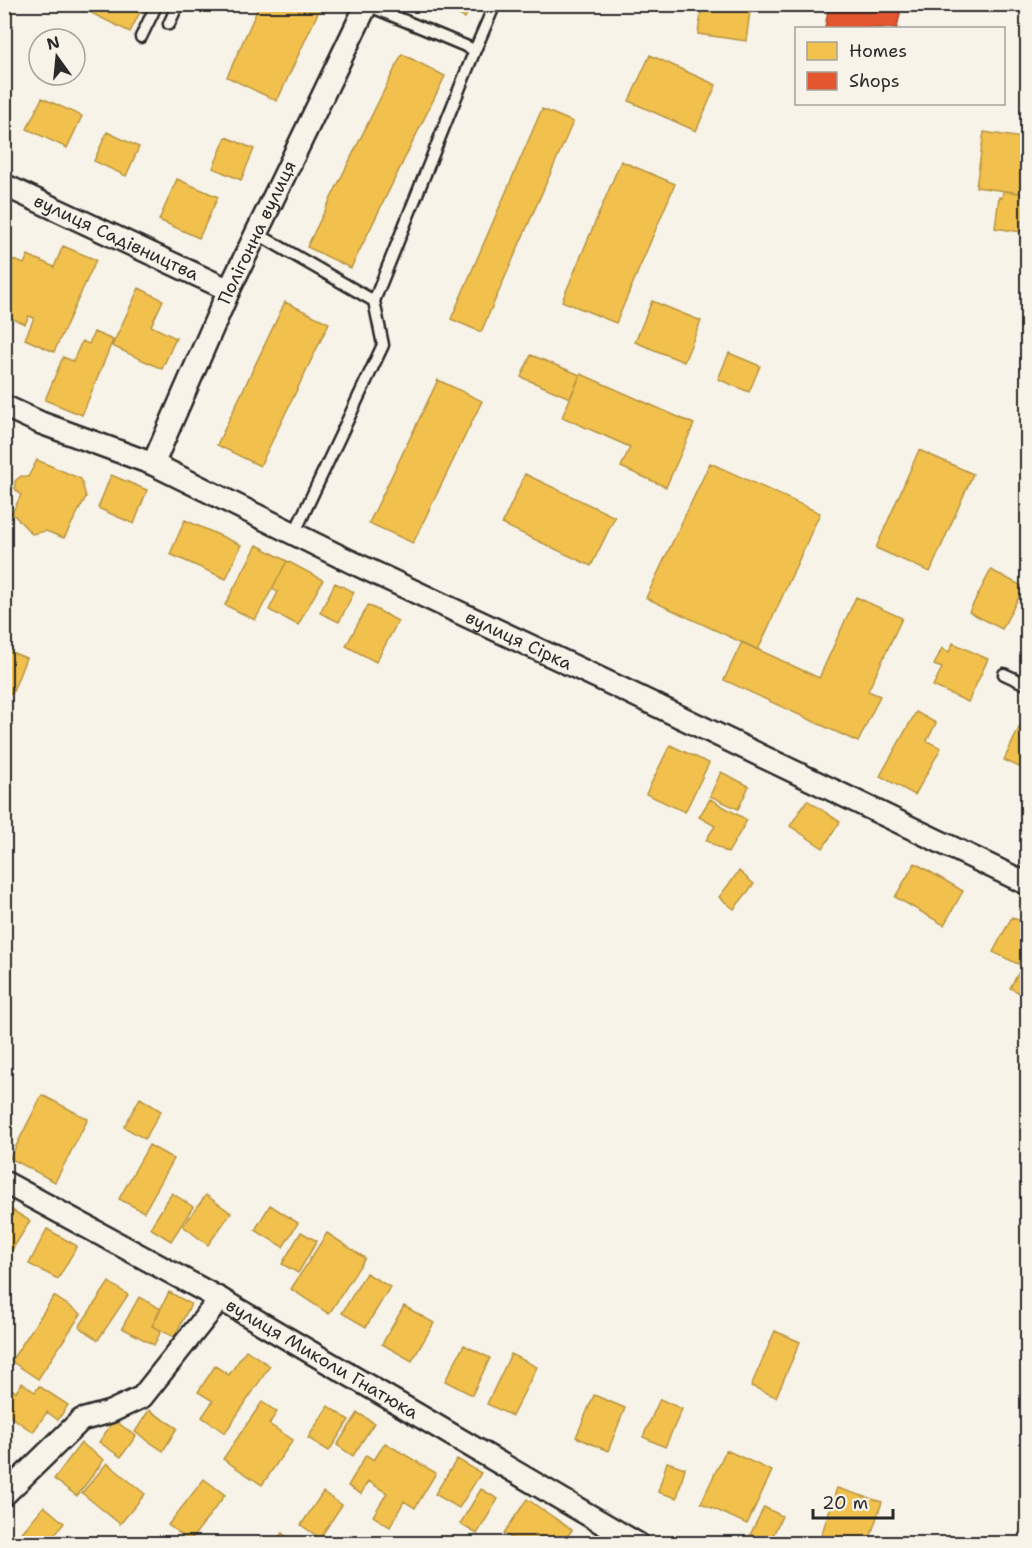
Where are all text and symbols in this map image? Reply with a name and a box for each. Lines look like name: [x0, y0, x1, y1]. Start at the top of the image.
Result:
north arrow: [27, 27, 87, 87]
legend: [795, 27, 1005, 105]
text: N: [44, 31, 62, 55]
text: Homes: [849, 39, 907, 63]
text: Shops: [849, 69, 900, 93]
street label: Полігонна вулиця: [212, 156, 302, 308]
street label: вулиця Садівництва: [30, 189, 203, 286]
street label: вулиця Сірка: [461, 605, 576, 676]
street label: вулиця Миколи Гнатюка: [221, 1293, 423, 1425]
scale bar: [813, 1482, 892, 1520]
text: 20 m: [822, 1491, 868, 1515]

